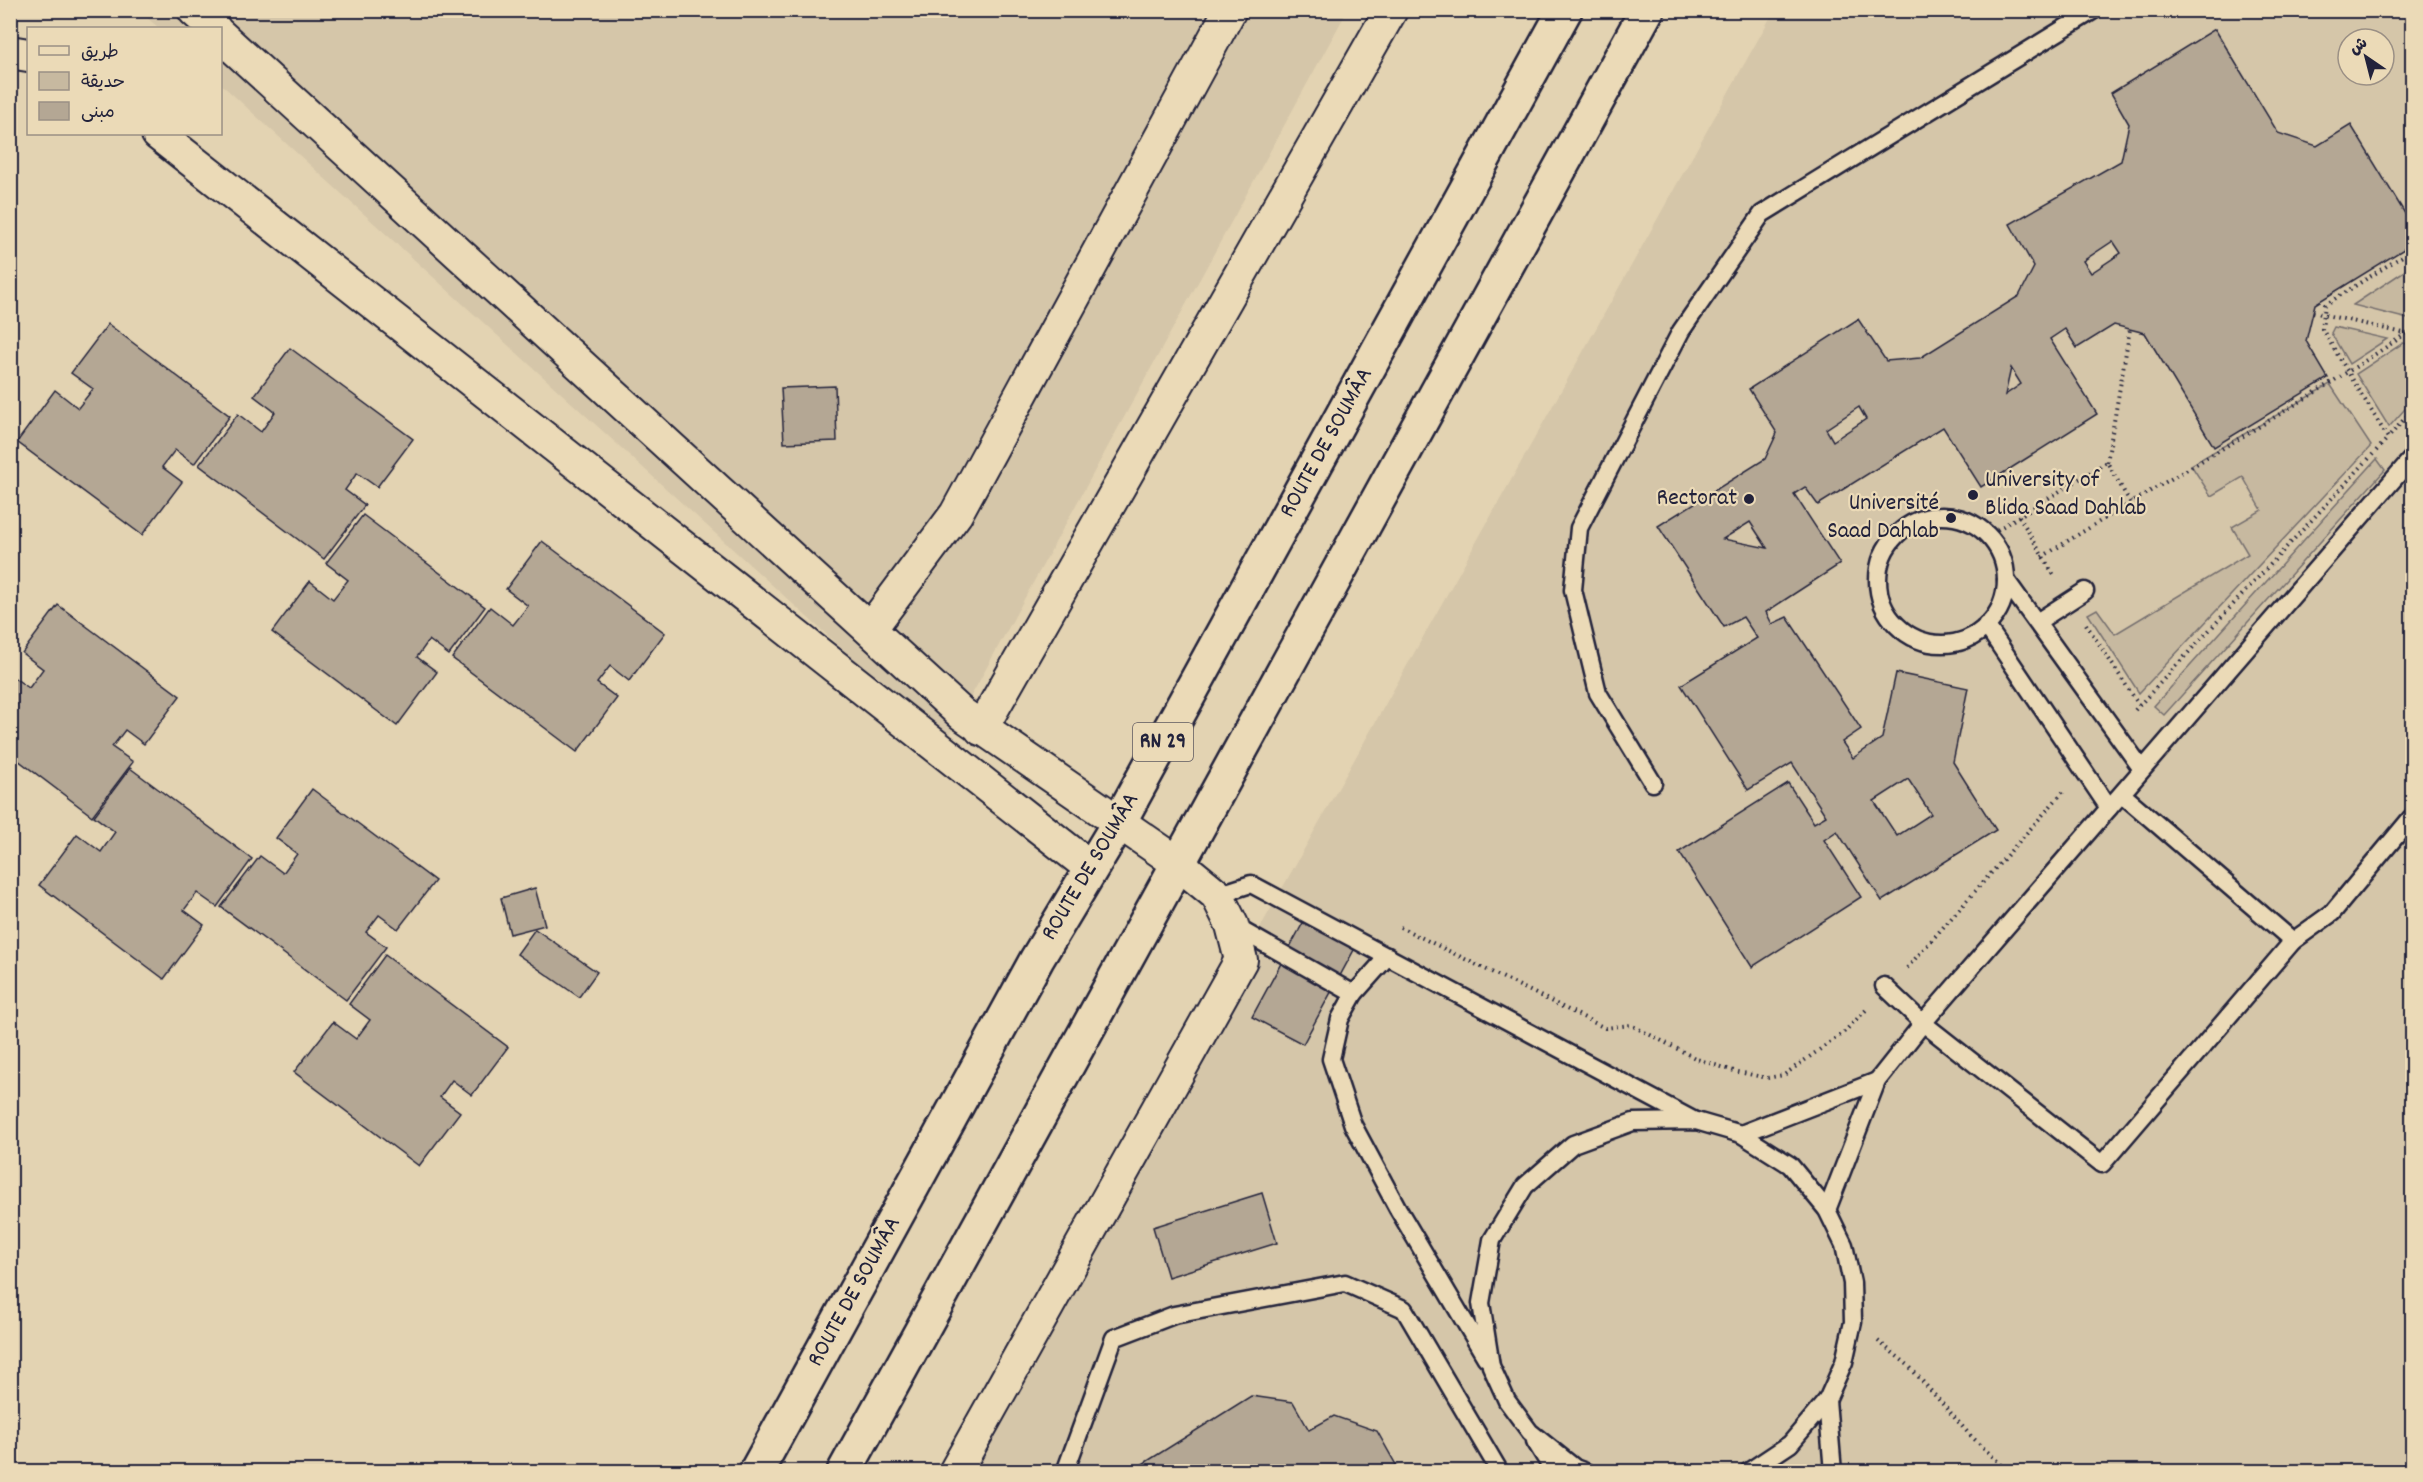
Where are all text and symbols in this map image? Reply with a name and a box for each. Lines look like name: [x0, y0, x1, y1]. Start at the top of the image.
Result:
legend: [27, 27, 222, 135]
north arrow: [2336, 27, 2396, 87]
text: ش: [2345, 32, 2373, 61]
text: طريق: [81, 41, 119, 66]
text: حديقة: [81, 71, 125, 96]
text: مبنى: [81, 101, 115, 126]
street label: ROUTE DE SOUMÂA: [1272, 362, 1382, 524]
place label: University of Blida Saad Dahlab: [1985, 464, 2146, 526]
place label: Rectorat: [1657, 482, 1737, 516]
place label: Université Saad Dahlab: [1827, 487, 1939, 549]
marker: University of Blida Saad Dahlab: [1966, 488, 1980, 502]
marker: Rectorat: [1742, 492, 1756, 506]
marker: Université Saad Dahlab: [1944, 511, 1958, 525]
road number: RN 29: [1133, 723, 1193, 761]
street label: ROUTE DE SOUMÂA: [1033, 787, 1149, 947]
street label: ROUTE DE SOUMÂA: [800, 1211, 910, 1373]

